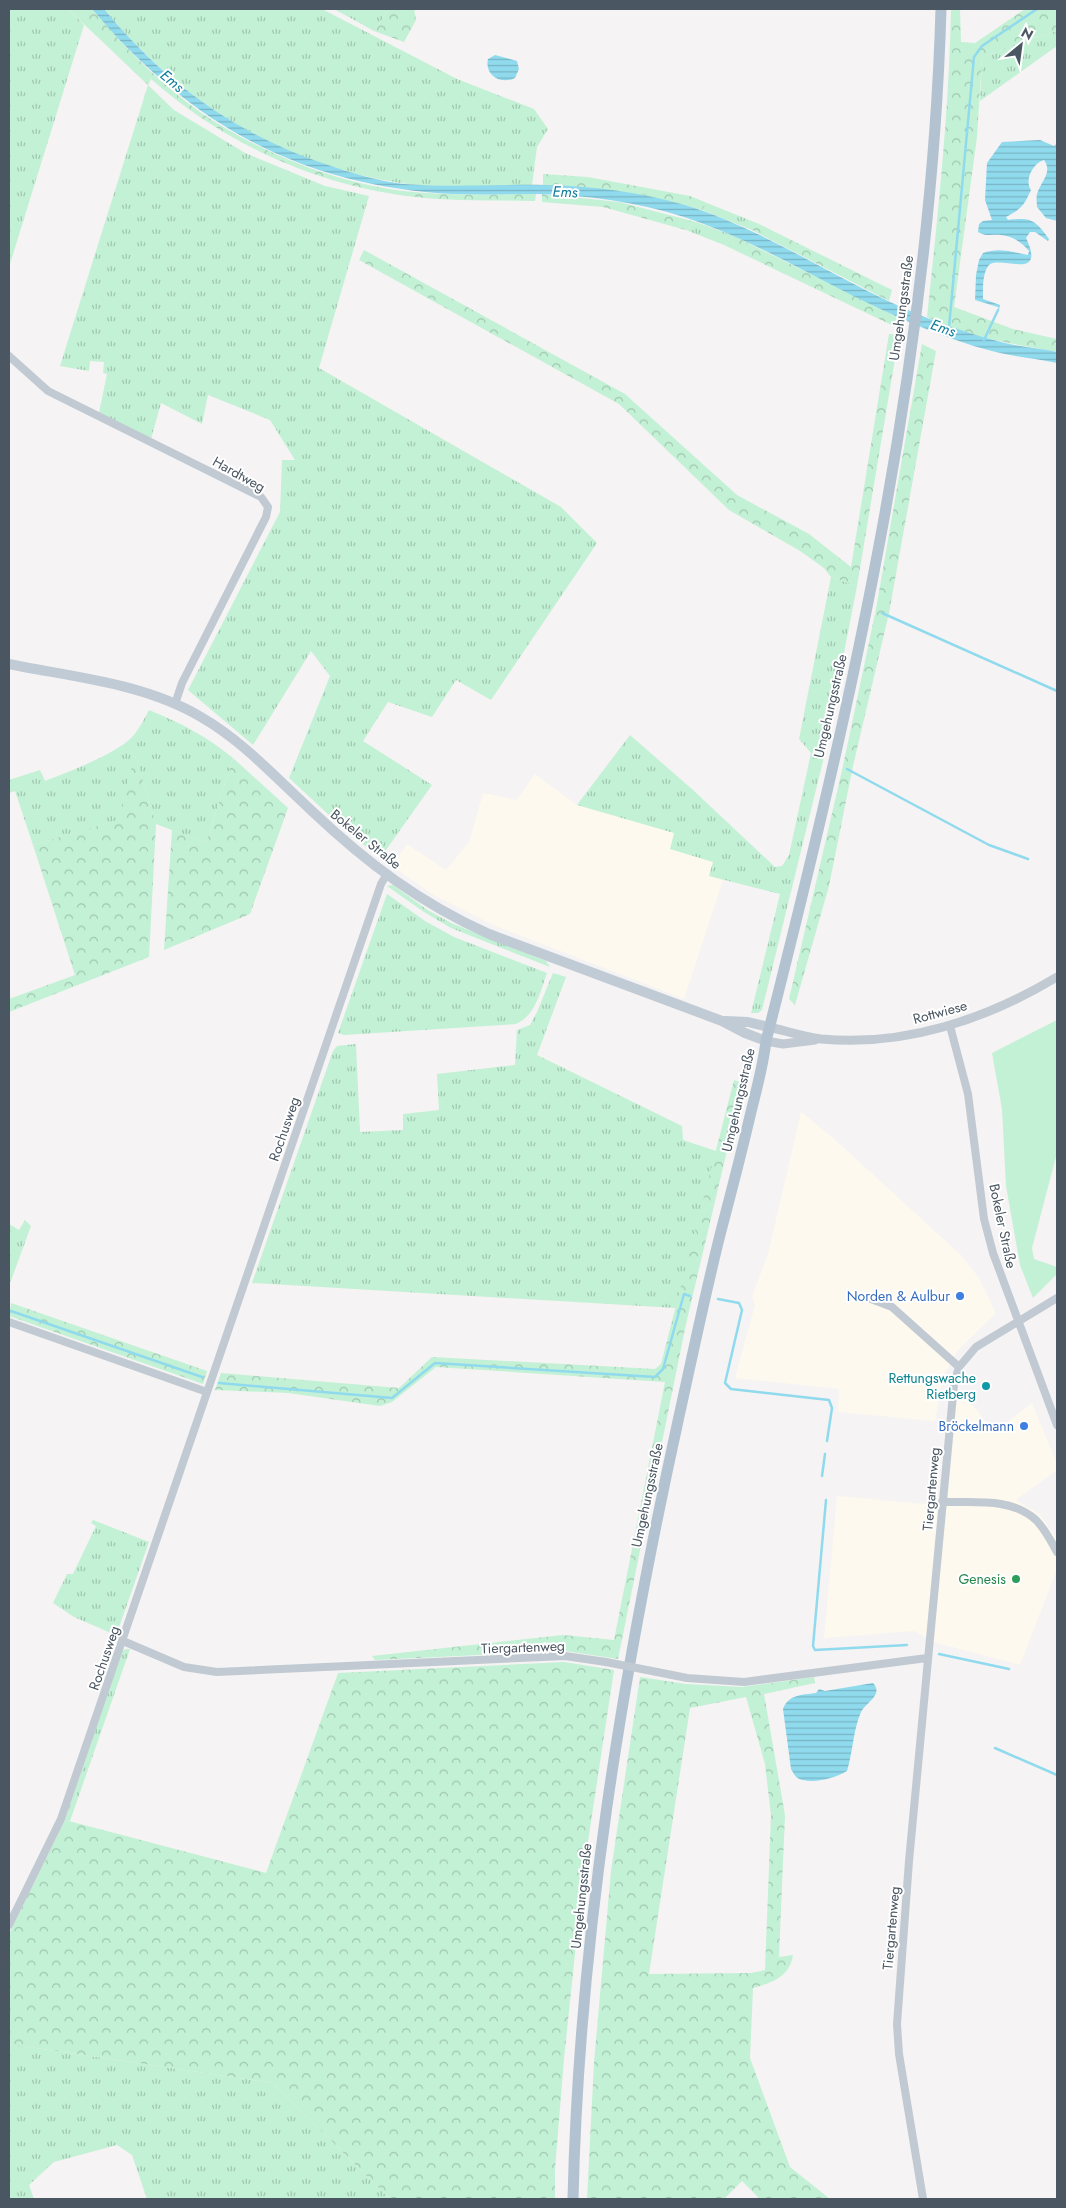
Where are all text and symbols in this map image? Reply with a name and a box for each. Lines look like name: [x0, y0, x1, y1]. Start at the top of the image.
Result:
north arrow: [996, 20, 1046, 70]
text: N: [1018, 22, 1037, 45]
water label: Ems: [155, 64, 189, 98]
water label: Ems: [552, 181, 578, 203]
street label: Umgehungsstraße: [884, 254, 918, 362]
water label: Ems: [927, 313, 959, 343]
street label: Hardtweg: [209, 451, 269, 497]
street label: Umgehungsstraße: [808, 652, 852, 760]
street label: Bokeler Straße: [326, 804, 406, 874]
street label: Rottwiese: [911, 995, 969, 1029]
street label: Umgehungsstraße: [716, 1046, 760, 1154]
street label: Rochusweg: [264, 1094, 304, 1164]
street label: Bokeler Straße: [984, 1182, 1022, 1270]
place label: Norden & Aulbur: [847, 1286, 950, 1306]
marker: Norden & Aulbur: [954, 1290, 966, 1302]
place label: Rettungswache Rietberg: [888, 1368, 976, 1404]
marker: Rettungswache Rietberg: [980, 1380, 992, 1392]
place label: Bröckelmann: [939, 1416, 1014, 1436]
marker: Bröckelmann: [1018, 1420, 1030, 1432]
street label: Umgehungsstraße: [626, 1441, 668, 1549]
street label: Tiergartenweg: [917, 1446, 945, 1532]
place label: Genesis: [958, 1569, 1006, 1589]
marker: Genesis: [1010, 1573, 1022, 1585]
street label: Rochusweg: [84, 1623, 124, 1693]
street label: Tiergartenweg: [481, 1636, 565, 1658]
street label: Umgehungsstraße: [566, 1842, 596, 1950]
street label: Tiergartenweg: [877, 1885, 905, 1971]

